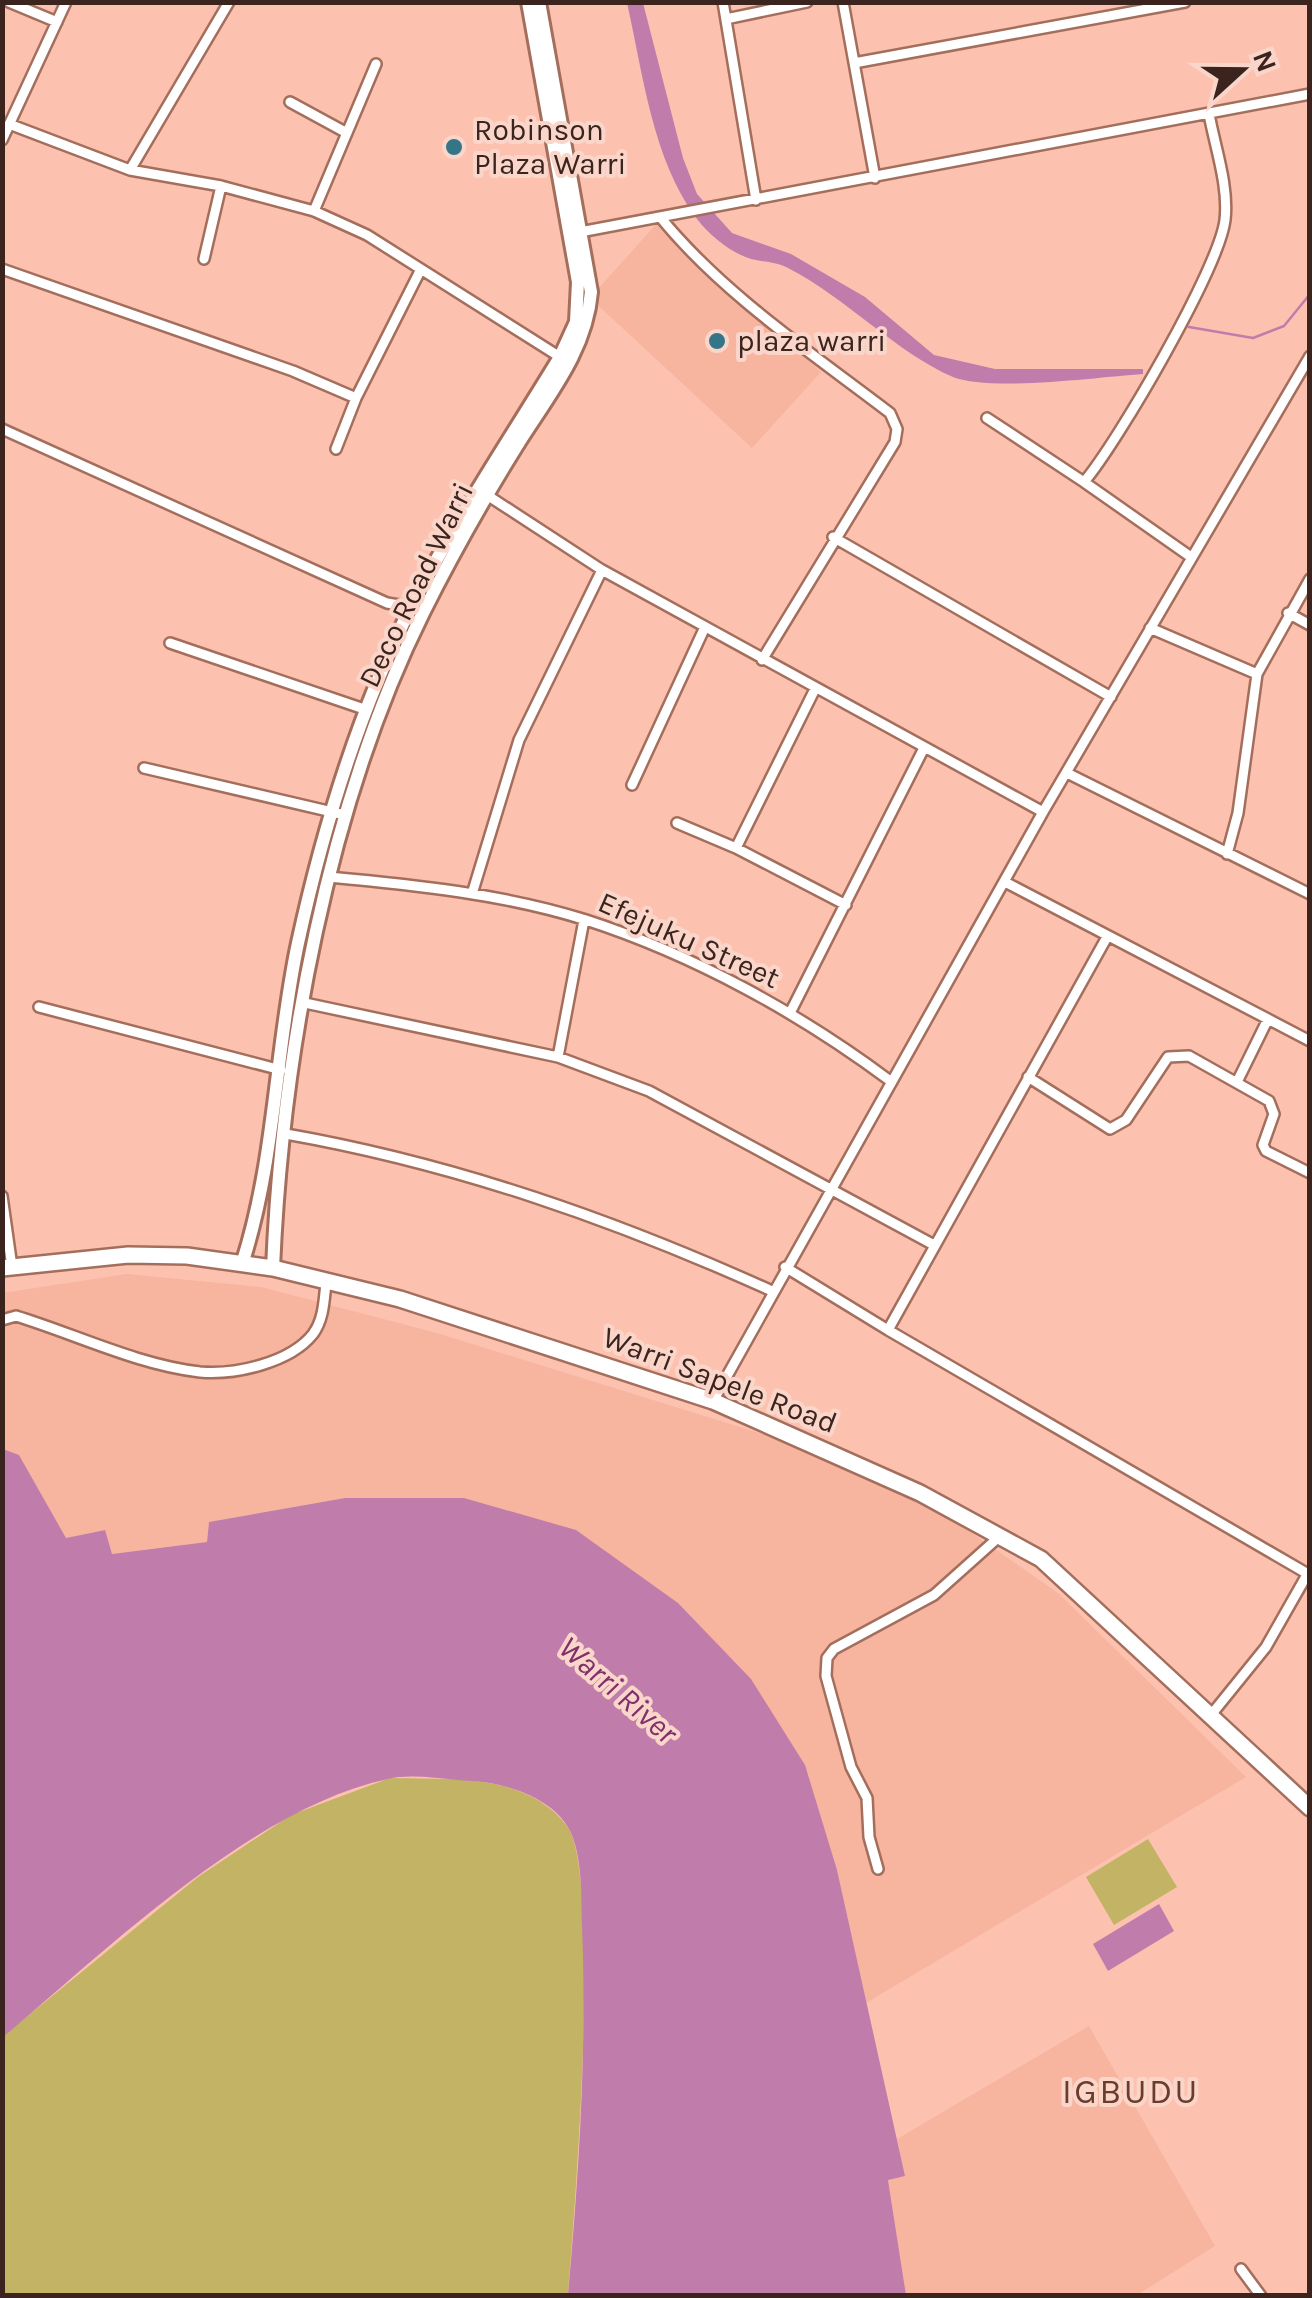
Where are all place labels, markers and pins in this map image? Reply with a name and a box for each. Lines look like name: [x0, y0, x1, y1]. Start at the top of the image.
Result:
place label: Robinson Plaza Warri: [474, 112, 626, 182]
marker: Robinson Plaza Warri: [443, 136, 465, 158]
place label: plaza warri: [737, 323, 886, 359]
marker: plaza warri: [706, 330, 728, 352]

